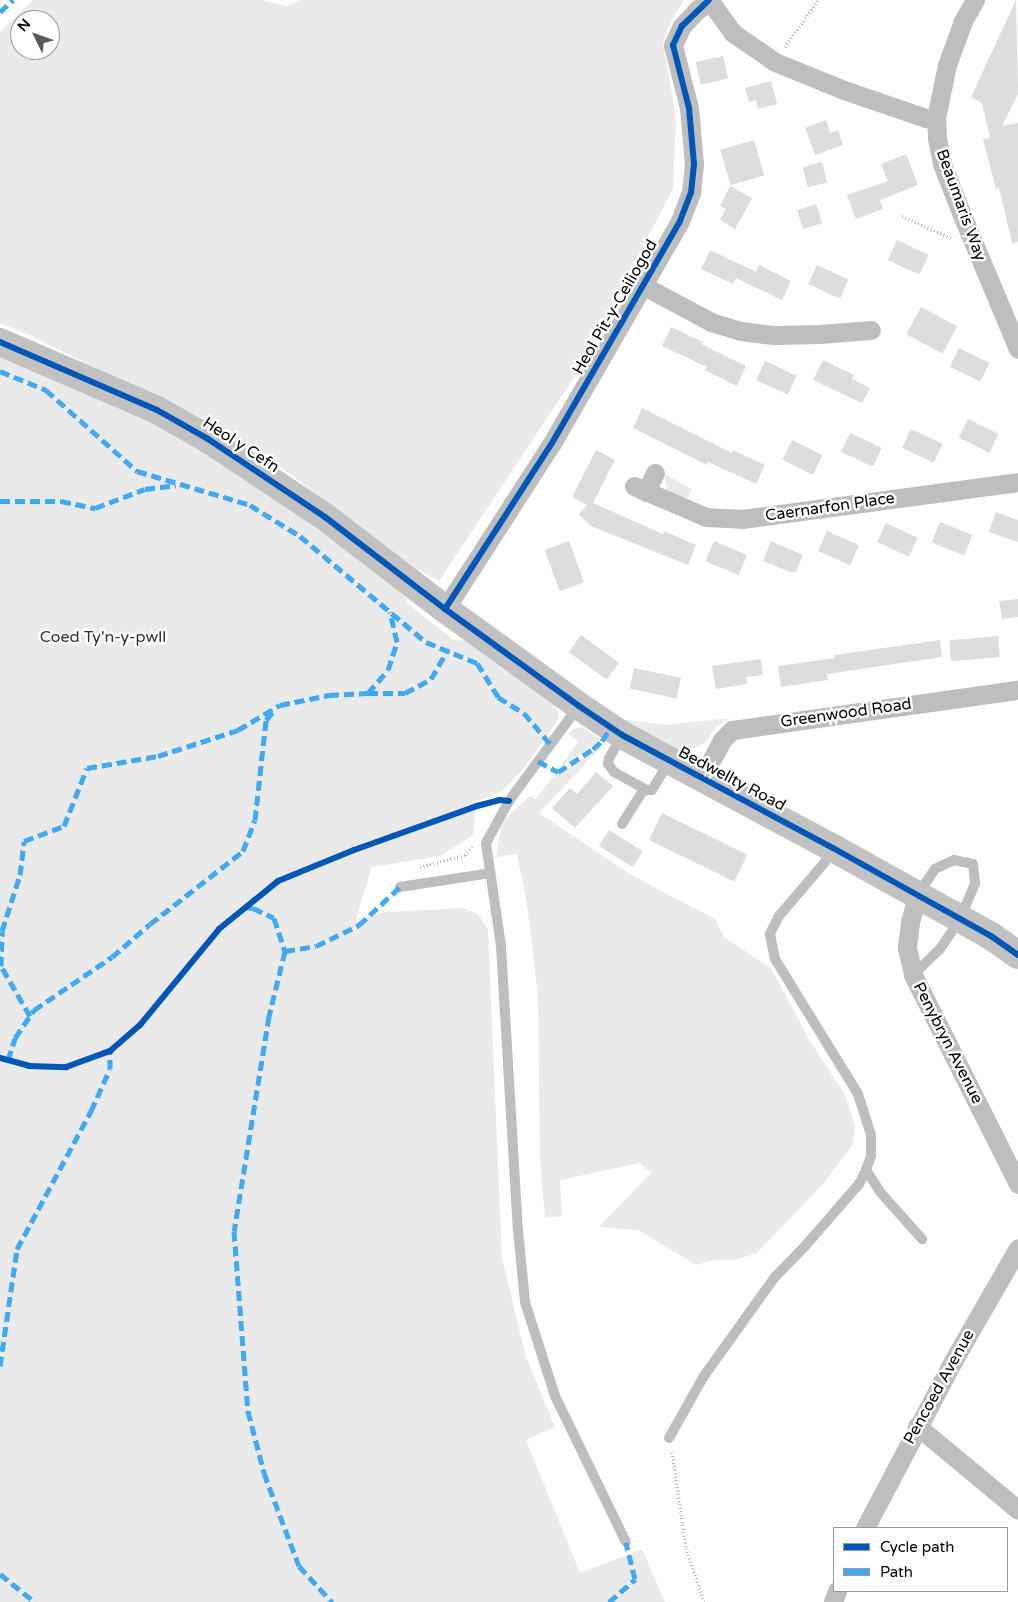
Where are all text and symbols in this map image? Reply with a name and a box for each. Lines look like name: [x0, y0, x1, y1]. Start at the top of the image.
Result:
north arrow: [10, 10, 60, 60]
text: N: [14, 15, 34, 35]
street label: Beaumaris Way: [932, 147, 990, 263]
street label: Heol Pit-y-Ceiliogod: [569, 236, 661, 378]
street label: Heol y Cefn: [199, 413, 283, 477]
street label: Caernarfon Place: [764, 488, 896, 526]
park label: Coed Ty'n-y-pwll: [40, 627, 166, 647]
street label: Greenwood Road: [779, 694, 913, 732]
street label: Bedwellty Road: [675, 743, 789, 815]
street label: Penybryn Avenue: [909, 979, 987, 1107]
street label: Pencoed Avenue: [900, 1326, 978, 1448]
legend: [833, 1527, 1008, 1592]
text: Cycle path: [880, 1538, 954, 1556]
text: Path: [880, 1563, 913, 1581]

